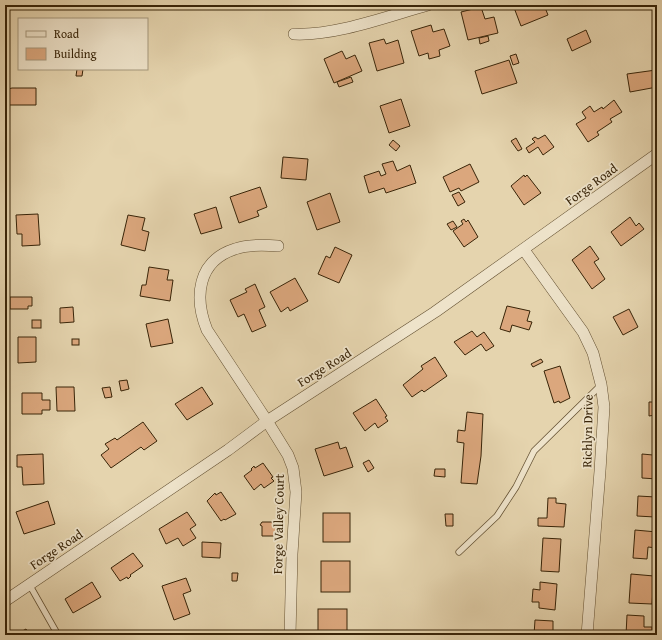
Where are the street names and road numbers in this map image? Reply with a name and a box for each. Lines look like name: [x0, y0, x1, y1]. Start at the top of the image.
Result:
street label: Forge Road: [561, 159, 621, 210]
street label: Forge Road: [294, 343, 355, 392]
street label: Richlyn Drive: [577, 394, 598, 468]
street label: Forge Valley Court: [268, 473, 289, 574]
street label: Forge Road: [26, 525, 87, 574]

